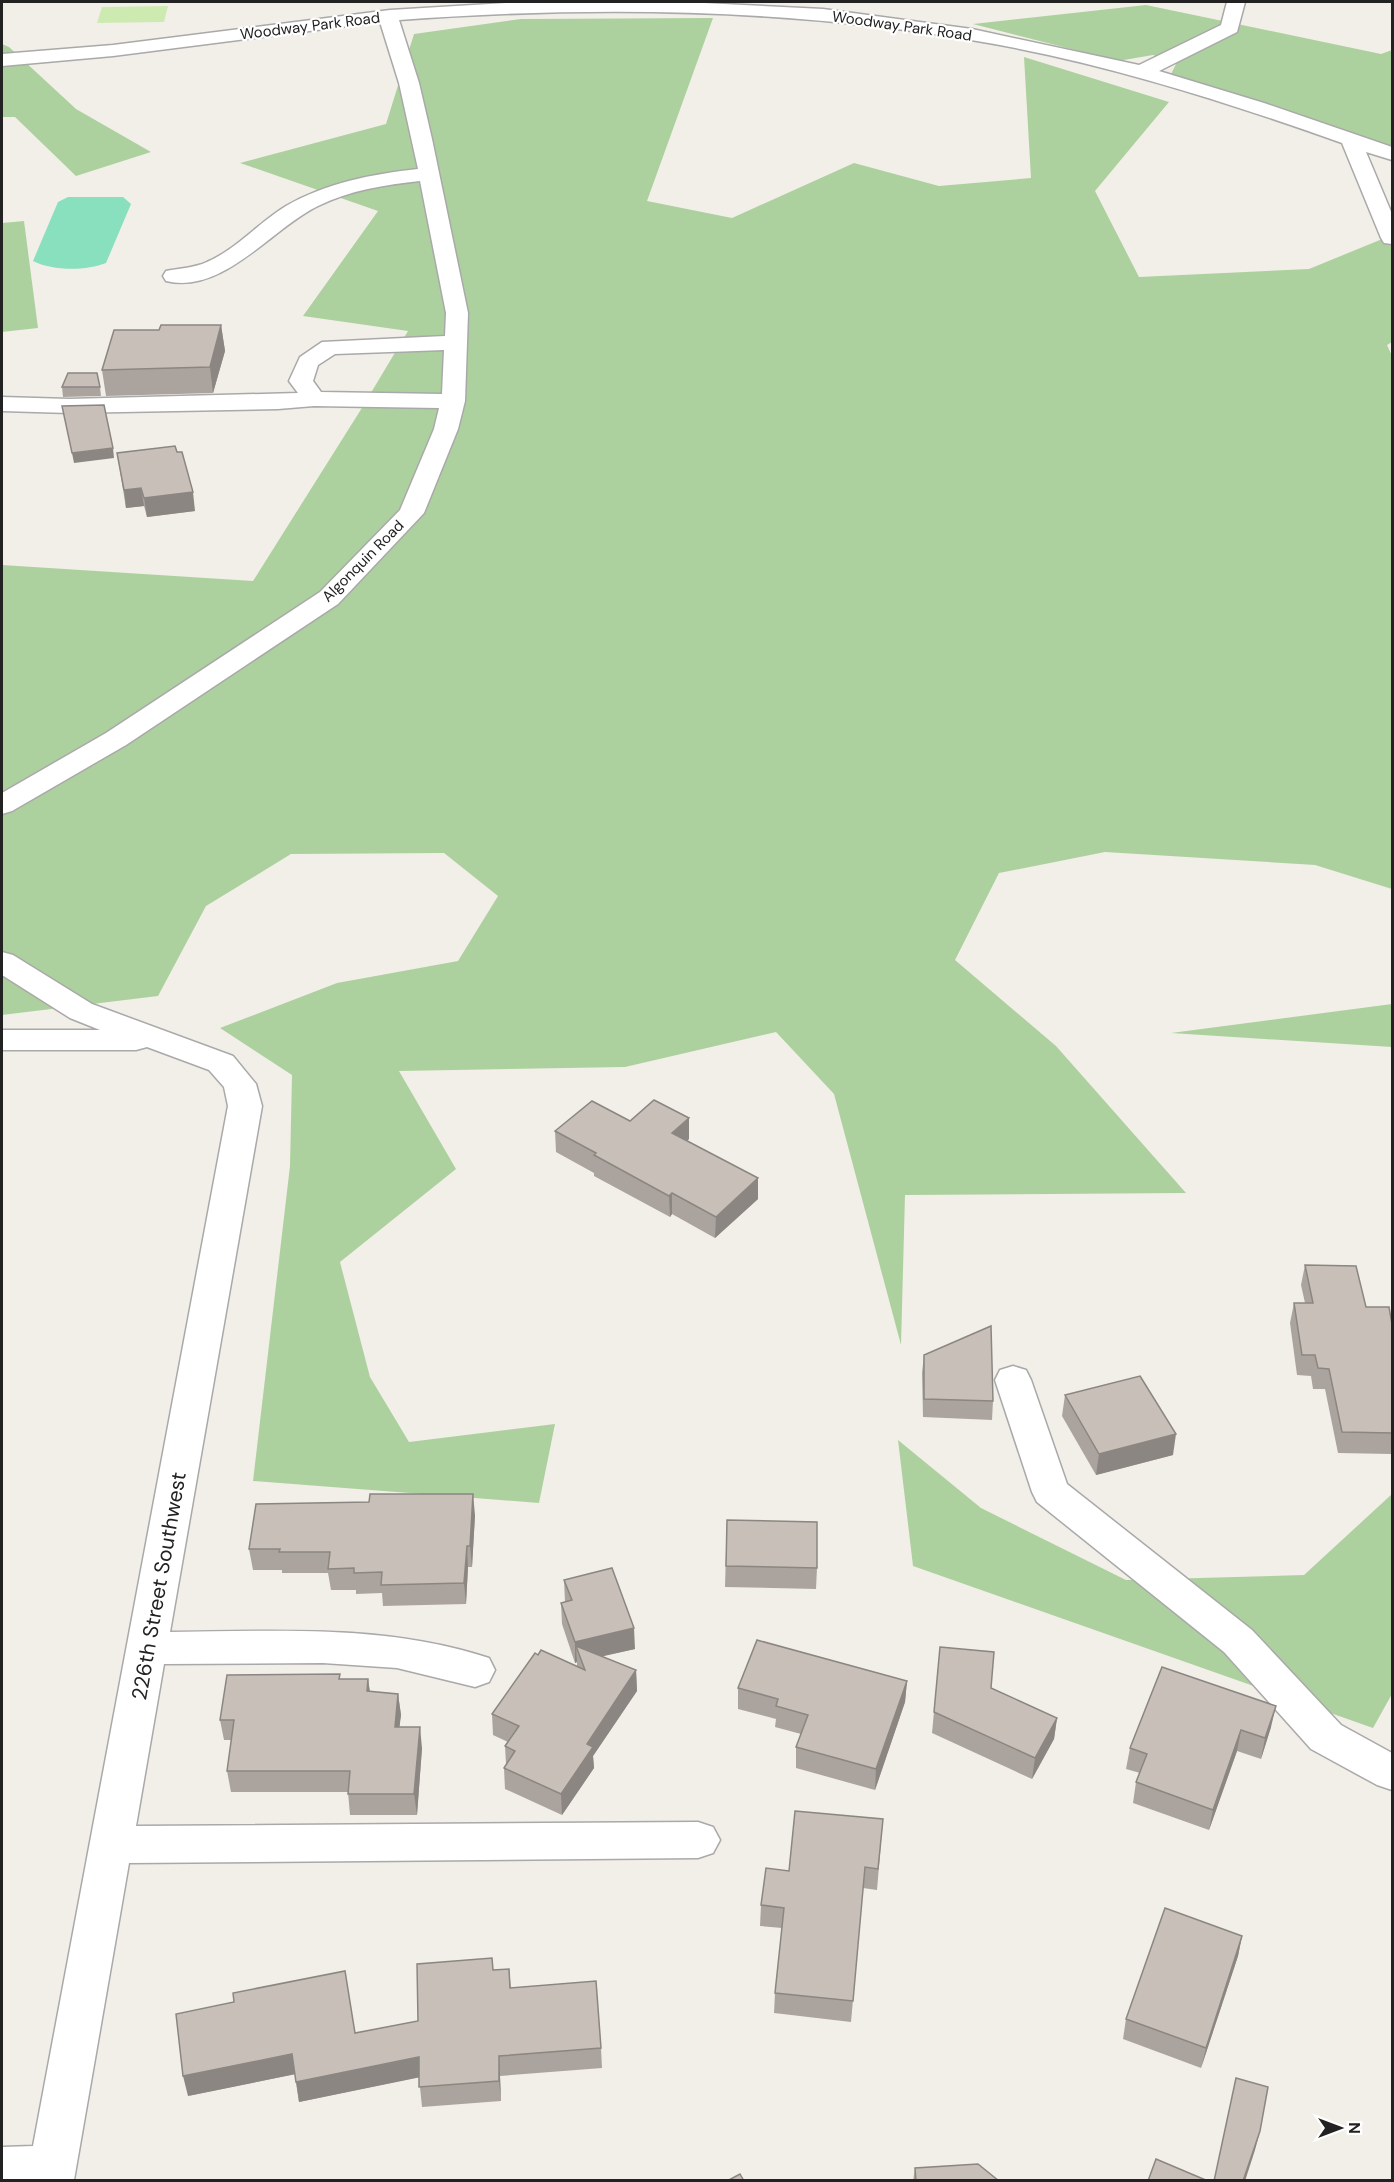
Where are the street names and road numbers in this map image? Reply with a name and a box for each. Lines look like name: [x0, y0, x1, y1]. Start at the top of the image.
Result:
street label: Woodway Park Road: [831, 6, 973, 46]
street label: Woodway Park Road: [239, 7, 381, 45]
street label: Algonquin Road: [318, 516, 408, 606]
street label: 226th Street Southwest: [125, 1470, 193, 1702]

